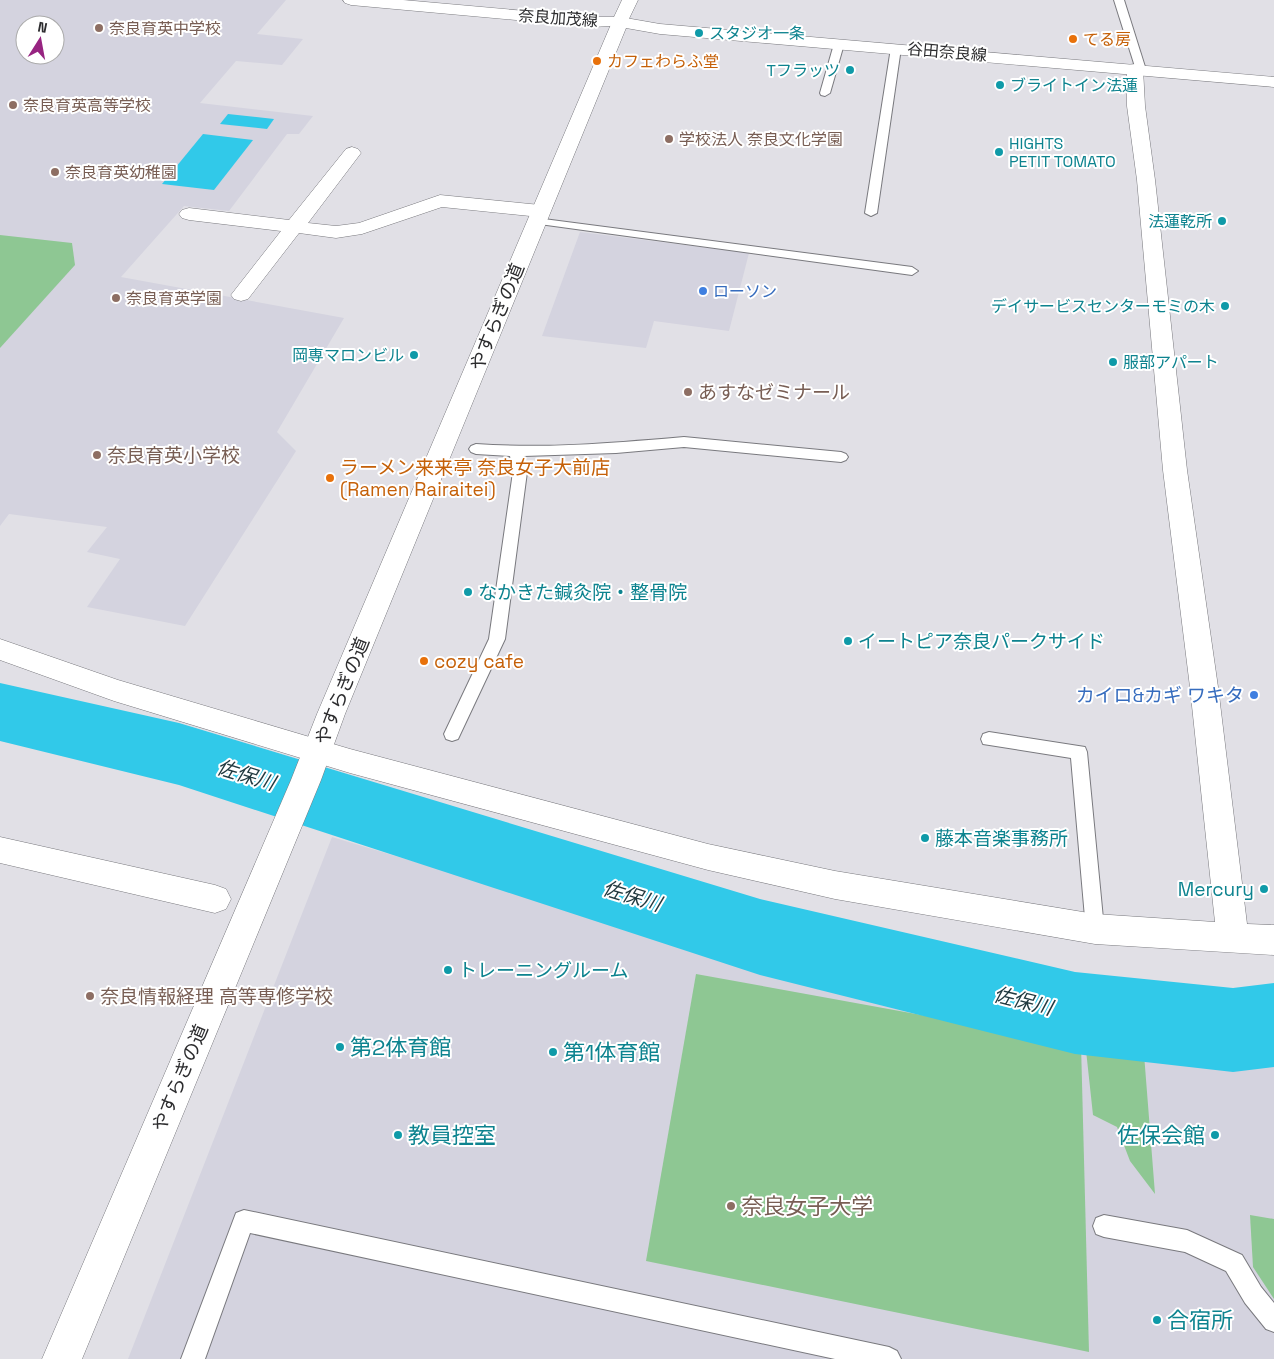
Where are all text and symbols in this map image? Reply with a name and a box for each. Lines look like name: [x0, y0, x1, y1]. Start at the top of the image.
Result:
street label: 奈良加茂線: [517, 5, 599, 31]
north arrow: [15, 15, 65, 65]
text: N: [36, 18, 49, 37]
place label: 奈良育英中学校: [109, 18, 221, 39]
marker: 奈良育英中学校: [93, 22, 105, 34]
place label: スタジオ一条: [709, 23, 805, 44]
marker: スタジオ一条: [693, 27, 705, 39]
place label: てる房: [1083, 29, 1131, 50]
marker: てる房: [1067, 33, 1079, 45]
street label: 谷田奈良線: [906, 38, 988, 66]
place label: カフェわらふ堂: [607, 51, 719, 72]
marker: カフェわらふ堂: [591, 55, 603, 67]
place label: Tフラッツ: [767, 60, 840, 81]
marker: Tフラッツ: [844, 64, 856, 76]
place label: ブライトイン法蓮: [1010, 75, 1138, 96]
marker: ブライトイン法蓮: [994, 79, 1006, 91]
place label: 奈良育英高等学校: [23, 95, 151, 116]
marker: 奈良育英高等学校: [7, 99, 19, 111]
place label: 学校法人 奈良文化学園: [679, 129, 843, 150]
marker: 学校法人 奈良文化学園: [663, 133, 675, 145]
place label: HIGHTS PETIT TOMATO: [1009, 133, 1116, 172]
marker: HIGHTS PETIT TOMATO: [993, 146, 1005, 158]
place label: 奈良育英幼稚園: [65, 162, 177, 183]
marker: 奈良育英幼稚園: [49, 166, 61, 178]
place label: 法蓮乾所: [1148, 211, 1212, 232]
marker: 法蓮乾所: [1216, 215, 1228, 227]
street label: やすらぎの道: [464, 259, 530, 375]
place label: ローソン: [713, 281, 777, 302]
marker: ローソン: [697, 285, 709, 297]
place label: 奈良育英学園: [126, 288, 222, 309]
marker: 奈良育英学園: [110, 292, 122, 304]
place label: デイサービスセンターモミの木: [991, 296, 1215, 317]
marker: デイサービスセンターモミの木: [1219, 300, 1231, 312]
place label: 岡専マロンビル: [292, 345, 404, 366]
marker: 岡専マロンビル: [408, 349, 420, 361]
place label: 服部アパート: [1123, 352, 1219, 373]
marker: 服部アパート: [1107, 356, 1119, 368]
place label: あすなゼミナール: [698, 380, 850, 405]
marker: あすなゼミナール: [682, 386, 694, 398]
place label: 奈良育英小学校: [107, 443, 240, 468]
marker: 奈良育英小学校: [91, 449, 103, 461]
place label: ラーメン来来亭 奈良女子大前店 (Ramen Rairaitei): [340, 455, 610, 502]
marker: ラーメン来来亭 奈良女子大前店 (Ramen Rairaitei): [324, 472, 336, 484]
place label: なかきた鍼灸院・整骨院: [478, 580, 687, 605]
marker: なかきた鍼灸院・整骨院: [462, 586, 474, 598]
place label: イートピア奈良パークサイド: [858, 629, 1105, 654]
street label: やすらぎの道: [309, 633, 375, 749]
marker: イートピア奈良パークサイド: [842, 635, 854, 647]
place label: cozy cafe: [434, 649, 524, 674]
marker: cozy cafe: [418, 655, 430, 667]
place label: カイロ&カギ ワキタ: [1076, 683, 1244, 708]
marker: カイロ&カギ ワキタ: [1248, 689, 1260, 701]
water label: 佐保川: [214, 754, 280, 797]
place label: 藤本音楽事務所: [935, 826, 1068, 851]
marker: 藤本音楽事務所: [919, 832, 931, 844]
water label: 佐保川: [600, 875, 666, 918]
place label: Mercury: [1178, 877, 1254, 902]
marker: Mercury: [1258, 883, 1270, 895]
place label: トレーニングルーム: [458, 958, 628, 983]
marker: トレーニングルーム: [442, 964, 454, 976]
water label: 佐保川: [991, 981, 1057, 1021]
place label: 奈良情報経理 高等専修学校: [100, 984, 333, 1009]
marker: 奈良情報経理 高等専修学校: [84, 990, 96, 1002]
street label: やすらぎの道: [146, 1021, 214, 1135]
place label: 第2体育館: [350, 1033, 451, 1061]
place label: 第1体育館: [563, 1038, 660, 1066]
marker: 第2体育館: [334, 1041, 346, 1053]
marker: 第1体育館: [547, 1046, 559, 1058]
place label: 教員控室: [408, 1121, 496, 1149]
place label: 佐保会館: [1117, 1121, 1205, 1149]
marker: 教員控室: [392, 1129, 404, 1141]
marker: 佐保会館: [1209, 1129, 1221, 1141]
place label: 奈良女子大学: [741, 1192, 873, 1220]
marker: 奈良女子大学: [725, 1200, 737, 1212]
place label: 合宿所: [1167, 1306, 1233, 1334]
marker: 合宿所: [1151, 1314, 1163, 1326]

